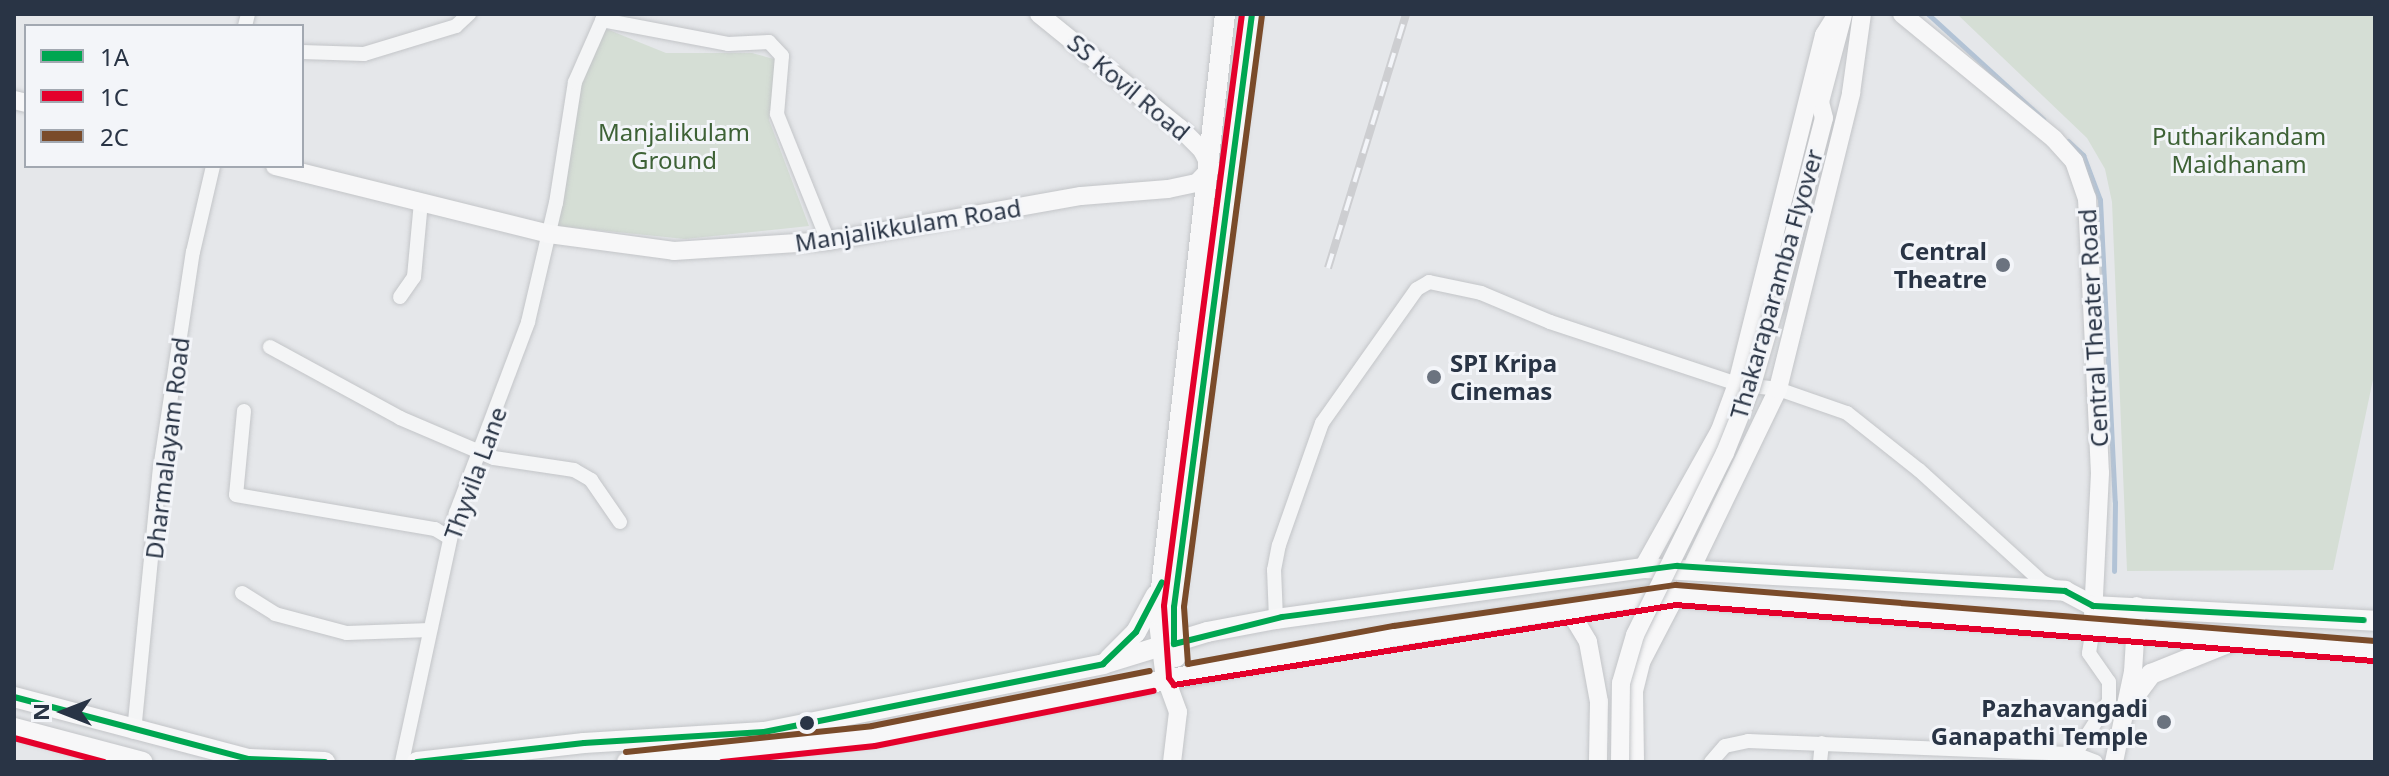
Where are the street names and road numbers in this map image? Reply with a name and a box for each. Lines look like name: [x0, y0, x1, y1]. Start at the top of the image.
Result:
street label: SS Kovil Road: [1062, 28, 1196, 146]
street label: Thakaraparamba Flyover: [1724, 146, 1828, 422]
street label: Manjalikkulam Road: [793, 193, 1023, 257]
street label: Central Theater Road: [2072, 208, 2114, 448]
street label: Dharmalayam Road: [139, 335, 195, 561]
street label: Thyvila Lane: [438, 403, 512, 543]

